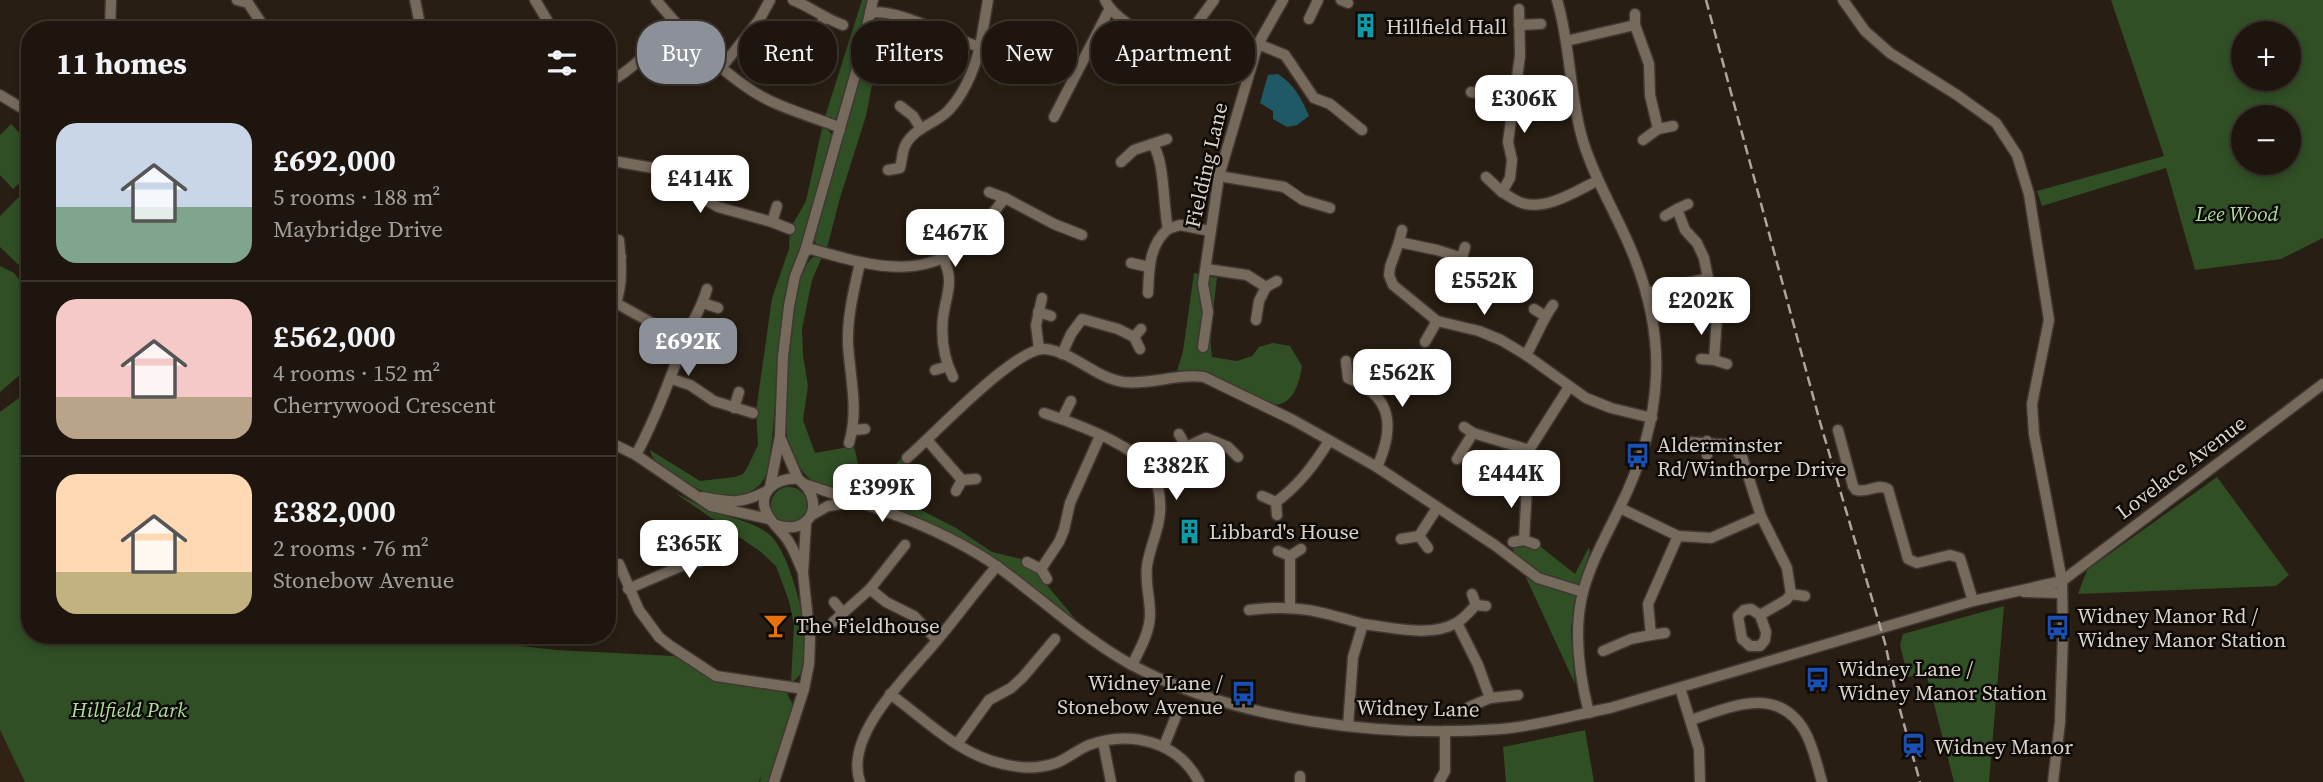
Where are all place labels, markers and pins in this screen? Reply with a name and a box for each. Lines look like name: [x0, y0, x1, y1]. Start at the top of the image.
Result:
building icon: Hillfield Hall: [1352, 12, 1380, 40]
place label: Hillfield Hall: [1386, 12, 1507, 41]
pin: £306K: [1475, 76, 1573, 135]
pin: £414K: [651, 156, 749, 215]
pin: £467K: [906, 210, 1004, 269]
pin: £552K: [1435, 258, 1533, 317]
pin: £202K: [1652, 278, 1750, 337]
pin: £692K: [639, 318, 737, 378]
pin: £562K: [1353, 350, 1451, 409]
place label: Alderminster Rd/Winthorpe Drive: [1657, 430, 1846, 483]
pin: £382K: [1127, 442, 1225, 502]
bus stop icon: Alderminster Rd/Winthorpe Drive: [1623, 442, 1651, 470]
pin: £444K: [1462, 450, 1560, 510]
pin: £399K: [833, 464, 931, 524]
building icon: Libbard's House: [1175, 517, 1203, 545]
place label: Libbard's House: [1209, 517, 1359, 546]
pin: £365K: [640, 520, 738, 580]
place label: Widney Manor Rd / Widney Manor Station: [2077, 601, 2287, 654]
bar icon: The Fieldhouse: [762, 611, 790, 639]
place label: The Fieldhouse: [796, 611, 940, 640]
bus stop icon: Widney Manor Rd / Widney Manor Station: [2043, 613, 2071, 641]
place label: Widney Lane / Widney Manor Station: [1838, 654, 2048, 707]
bus stop icon: Widney Lane / Widney Manor Station: [1804, 666, 1832, 694]
place label: Widney Lane / Stonebow Avenue: [1057, 668, 1223, 721]
bus stop icon: Widney Lane / Stonebow Avenue: [1229, 680, 1257, 708]
station icon: Widney Manor: [1900, 732, 1928, 760]
place label: Widney Manor: [1934, 732, 2073, 761]

